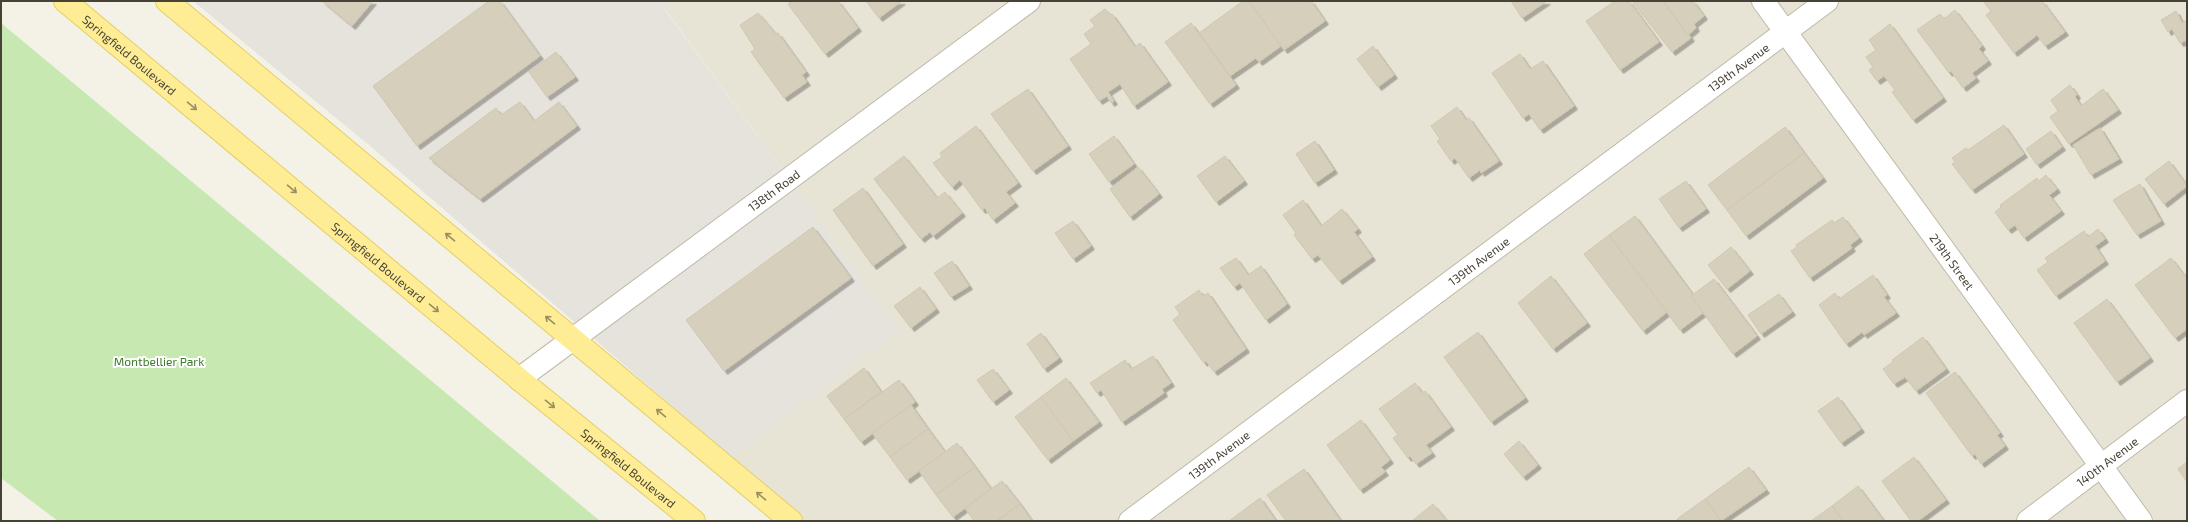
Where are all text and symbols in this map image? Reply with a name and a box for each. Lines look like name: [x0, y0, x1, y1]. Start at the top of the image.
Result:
street label: Springfield Boulevard: [80, 12, 179, 98]
street label: 139th Avenue: [1705, 40, 1772, 94]
one-way arrow: [186, 102, 197, 111]
street label: 138th Road: [745, 167, 802, 214]
one-way arrow: [286, 185, 297, 194]
street label: Springfield Boulevard: [329, 219, 428, 305]
street label: 219th Street: [1927, 231, 1978, 293]
one-way arrow: [445, 233, 456, 242]
street label: 139th Avenue: [1445, 234, 1512, 288]
one-way arrow: [429, 303, 439, 312]
one-way arrow: [545, 316, 556, 325]
park label: Montbellier Park: [114, 354, 204, 368]
one-way arrow: [544, 399, 555, 408]
one-way arrow: [655, 408, 666, 417]
street label: Springfield Boulevard: [579, 425, 679, 511]
street label: 139th Avenue: [1186, 427, 1252, 482]
street label: 140th Avenue: [2073, 434, 2141, 489]
one-way arrow: [755, 492, 766, 500]

